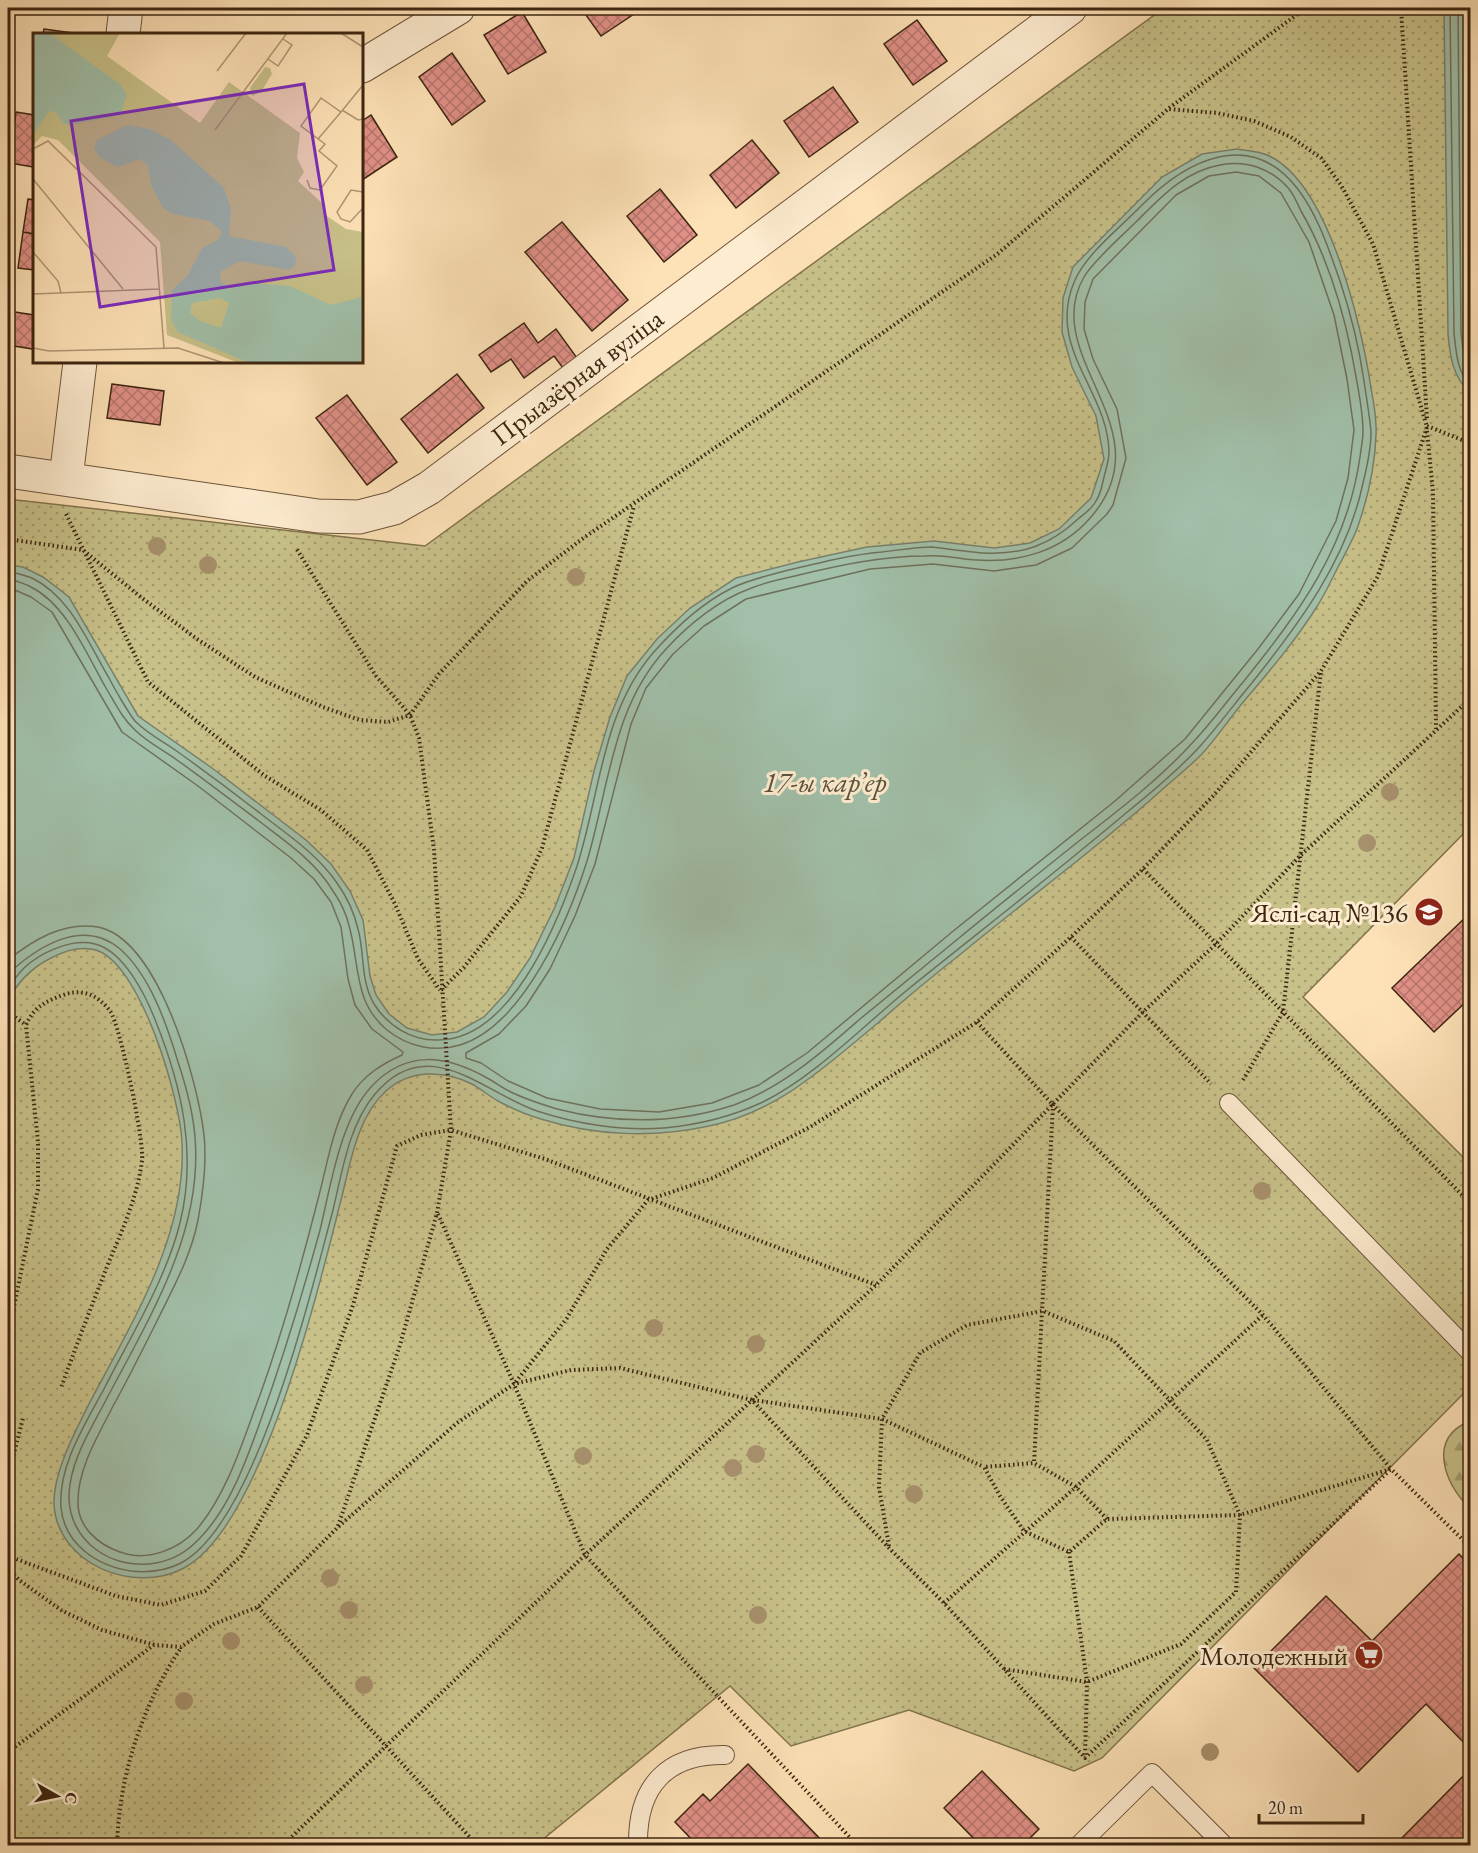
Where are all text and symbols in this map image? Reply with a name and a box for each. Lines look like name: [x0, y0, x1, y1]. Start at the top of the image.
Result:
inset map: [33, 33, 363, 363]
street label: Прыазёрная вуліца: [484, 301, 670, 453]
water label: 17-ы кар’ер: [763, 764, 887, 800]
place label: Яслі-сад №136: [1250, 895, 1408, 930]
school or university icon: Яслі-сад №136: [1413, 896, 1445, 928]
place label: Молодежный: [1200, 1638, 1348, 1673]
supermarket icon: Молодежный: [1353, 1639, 1385, 1671]
north arrow: [27, 1766, 87, 1826]
scale bar: [1259, 1787, 1362, 1825]
text: С: [60, 1791, 83, 1806]
text: 20 m: [1268, 1796, 1303, 1819]

